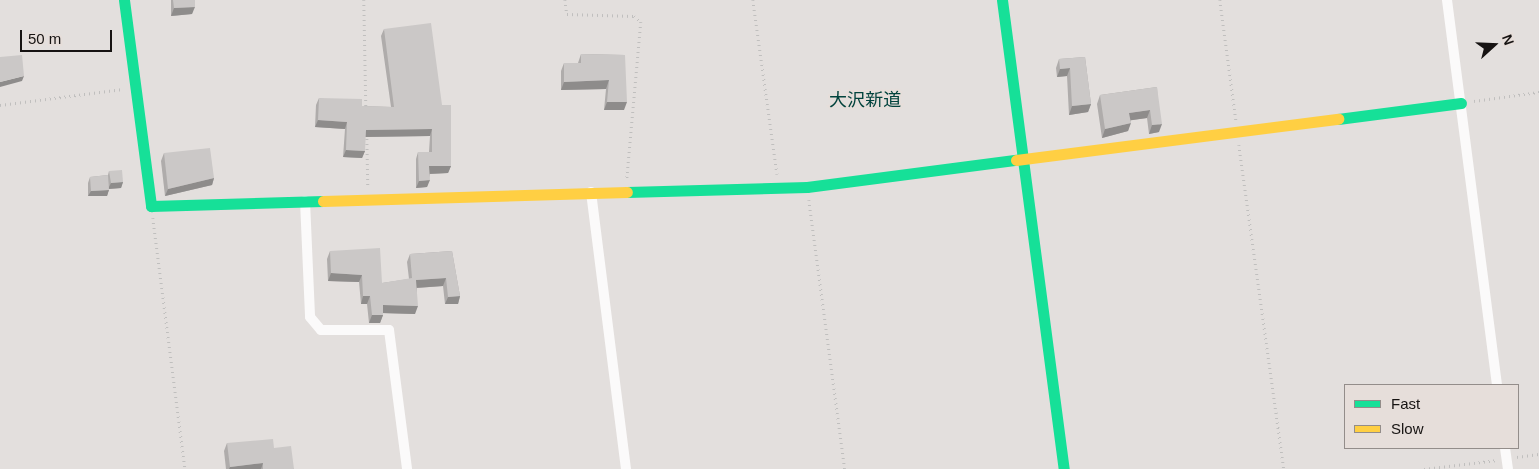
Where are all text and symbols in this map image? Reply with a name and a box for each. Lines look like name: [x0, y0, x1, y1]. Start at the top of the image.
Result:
scale bar: [22, 20, 115, 52]
north arrow: [1469, 20, 1519, 70]
text: 50 m: [28, 30, 61, 47]
text: N: [1499, 32, 1517, 47]
district label: 大沢新道: [829, 89, 901, 111]
legend: [1344, 384, 1519, 449]
text: Fast: [1391, 395, 1420, 412]
text: Slow: [1391, 420, 1424, 437]

